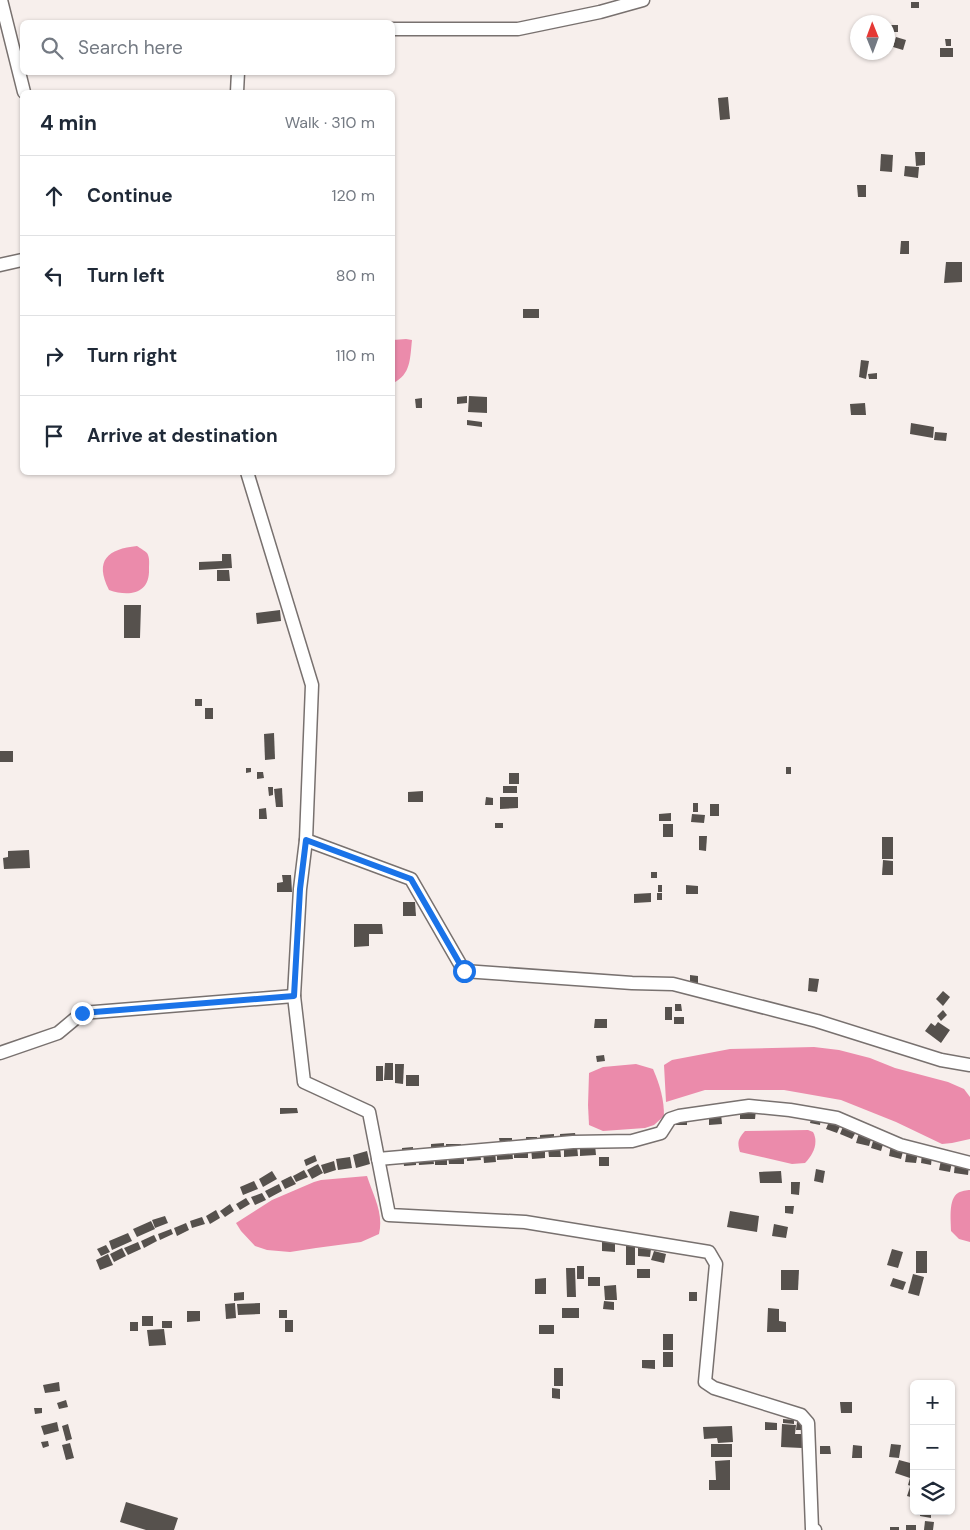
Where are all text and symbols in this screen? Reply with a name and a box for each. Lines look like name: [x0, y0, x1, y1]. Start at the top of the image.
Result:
north arrow: [850, 15, 895, 60]
search box: [20, 20, 395, 75]
icon: search: [38, 34, 66, 62]
text: Search here: [78, 35, 183, 60]
text: 4 min: [40, 109, 97, 137]
text: Walk · 310 m: [285, 112, 375, 133]
icon: ahead: [40, 182, 68, 210]
text: Continue: [87, 183, 173, 208]
text: 120 m: [331, 185, 375, 206]
icon: left: [40, 262, 68, 290]
text: Turn left: [87, 263, 165, 288]
text: 80 m: [336, 265, 375, 286]
icon: right: [40, 342, 68, 370]
text: Turn right: [87, 343, 177, 368]
text: 110 m: [336, 345, 375, 366]
icon: arrive: [40, 422, 68, 450]
text: Arrive at destination: [87, 423, 278, 448]
route start: [453, 960, 476, 983]
route end: [71, 1002, 94, 1025]
map controls: [910, 1380, 955, 1515]
button: +: [910, 1380, 955, 1425]
button: −: [910, 1425, 955, 1470]
button: layers: [910, 1470, 955, 1515]

